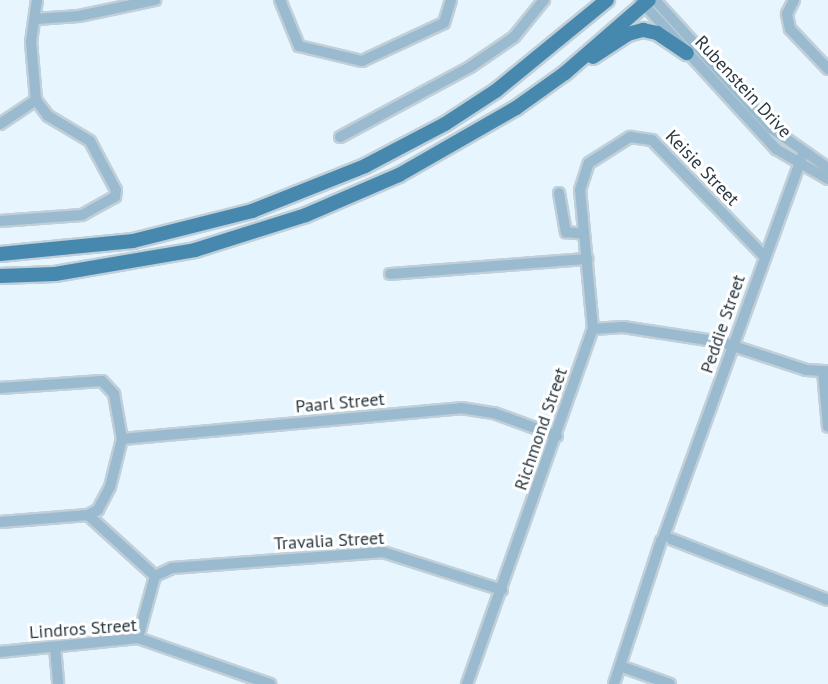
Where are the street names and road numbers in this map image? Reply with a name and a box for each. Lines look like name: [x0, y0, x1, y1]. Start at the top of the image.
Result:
street label: Rubenstein Drive: [690, 32, 796, 142]
street label: Keisie Street: [661, 126, 743, 210]
street label: Peddie Street: [696, 272, 750, 376]
street label: Richmond Street: [510, 365, 572, 493]
street label: Paarl Street: [295, 388, 385, 418]
street label: Travalia Street: [273, 527, 385, 555]
street label: Lindros Street: [28, 614, 138, 644]

